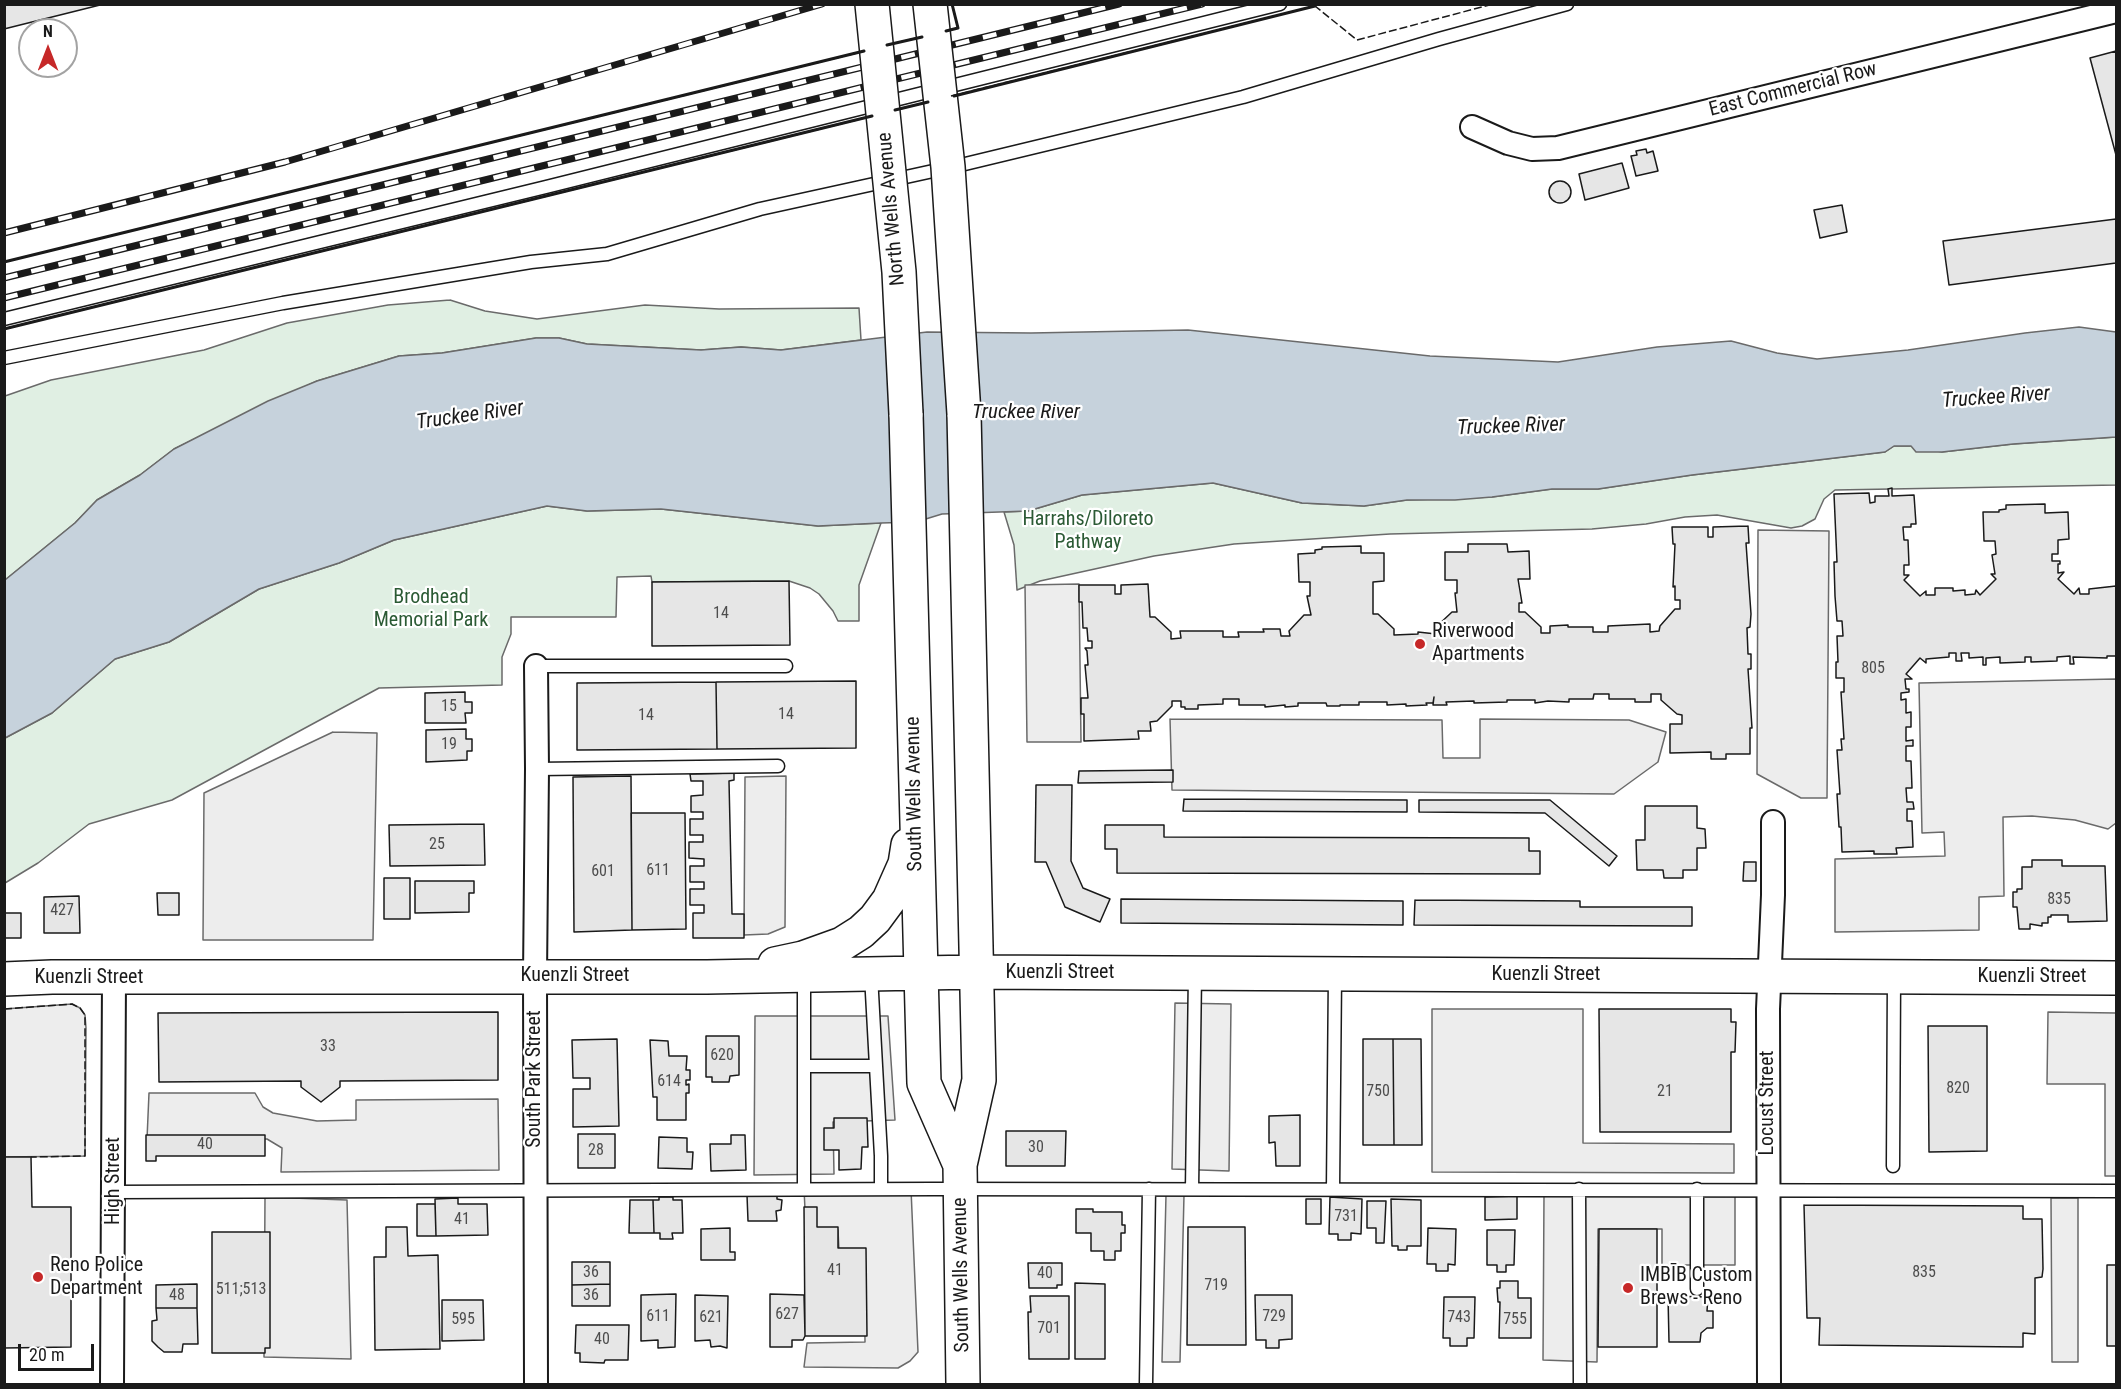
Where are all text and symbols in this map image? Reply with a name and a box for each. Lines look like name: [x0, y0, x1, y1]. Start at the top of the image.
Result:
north arrow: [18, 18, 78, 78]
text: N: [43, 22, 53, 41]
street label: East Commercial Row: [1707, 58, 1879, 122]
street label: North Wells Avenue: [873, 131, 911, 287]
water label: Truckee River: [1941, 382, 2051, 414]
water label: Truckee River: [415, 396, 525, 436]
water label: Truckee River: [972, 400, 1080, 426]
water label: Truckee River: [1457, 413, 1565, 441]
park label: Harrahs/Diloreto Pathway: [1022, 508, 1154, 555]
park label: Brodhead Memorial Park: [374, 586, 488, 633]
house number: 14: [713, 604, 729, 624]
place label: Riverwood Apartments: [1432, 620, 1525, 667]
marker: Riverwood Apartments: [1413, 637, 1427, 651]
house number: 805: [1861, 659, 1885, 679]
house number: 15: [441, 697, 457, 717]
house number: 14: [778, 705, 794, 725]
house number: 14: [638, 706, 654, 726]
street label: South Wells Avenue: [902, 716, 928, 872]
house number: 19: [441, 735, 457, 755]
house number: 25: [429, 835, 445, 855]
house number: 611: [646, 861, 670, 881]
house number: 601: [591, 862, 615, 882]
house number: 835: [2047, 890, 2071, 910]
house number: 427: [50, 901, 74, 921]
street label: Kuenzli Street: [1006, 961, 1114, 985]
street label: Kuenzli Street: [1492, 963, 1600, 987]
street label: Kuenzli Street: [521, 964, 629, 988]
street label: Kuenzli Street: [1978, 965, 2086, 989]
street label: Kuenzli Street: [35, 966, 143, 990]
street label: South Park Street: [523, 1010, 547, 1148]
house number: 33: [320, 1037, 336, 1057]
house number: 620: [710, 1046, 734, 1066]
street label: Locust Street: [1756, 1051, 1780, 1155]
house number: 614: [657, 1072, 681, 1092]
house number: 820: [1946, 1079, 1970, 1099]
house number: 750: [1366, 1082, 1390, 1102]
house number: 21: [1657, 1082, 1673, 1102]
house number: 40: [197, 1135, 213, 1155]
street label: High Street: [102, 1137, 126, 1225]
house number: 30: [1028, 1138, 1044, 1158]
house number: 28: [588, 1141, 604, 1161]
street label: South Wells Avenue: [949, 1197, 975, 1353]
house number: 731: [1334, 1207, 1358, 1227]
house number: 41: [454, 1210, 470, 1230]
place label: Reno Police Department: [50, 1254, 143, 1301]
house number: 41: [827, 1261, 843, 1281]
house number: 36: [583, 1263, 599, 1283]
house number: 835: [1912, 1263, 1936, 1283]
house number: 40: [1037, 1264, 1053, 1284]
place label: IMBĪB Custom Brews - Reno: [1640, 1264, 1752, 1311]
marker: Reno Police Department: [31, 1270, 45, 1284]
house number: 719: [1204, 1276, 1228, 1296]
house number: 511;513: [216, 1280, 266, 1300]
marker: IMBĪB Custom Brews - Reno: [1621, 1281, 1635, 1295]
house number: 48: [169, 1286, 185, 1306]
house number: 36: [583, 1286, 599, 1306]
house number: 627: [775, 1305, 799, 1325]
house number: 611: [646, 1307, 670, 1327]
house number: 729: [1262, 1307, 1286, 1327]
house number: 621: [699, 1308, 723, 1328]
house number: 743: [1447, 1308, 1471, 1328]
house number: 595: [451, 1310, 475, 1330]
house number: 755: [1503, 1310, 1527, 1330]
house number: 701: [1037, 1319, 1061, 1339]
house number: 40: [594, 1330, 610, 1350]
scale bar: [21, 1332, 98, 1370]
text: 20 m: [29, 1344, 64, 1365]

